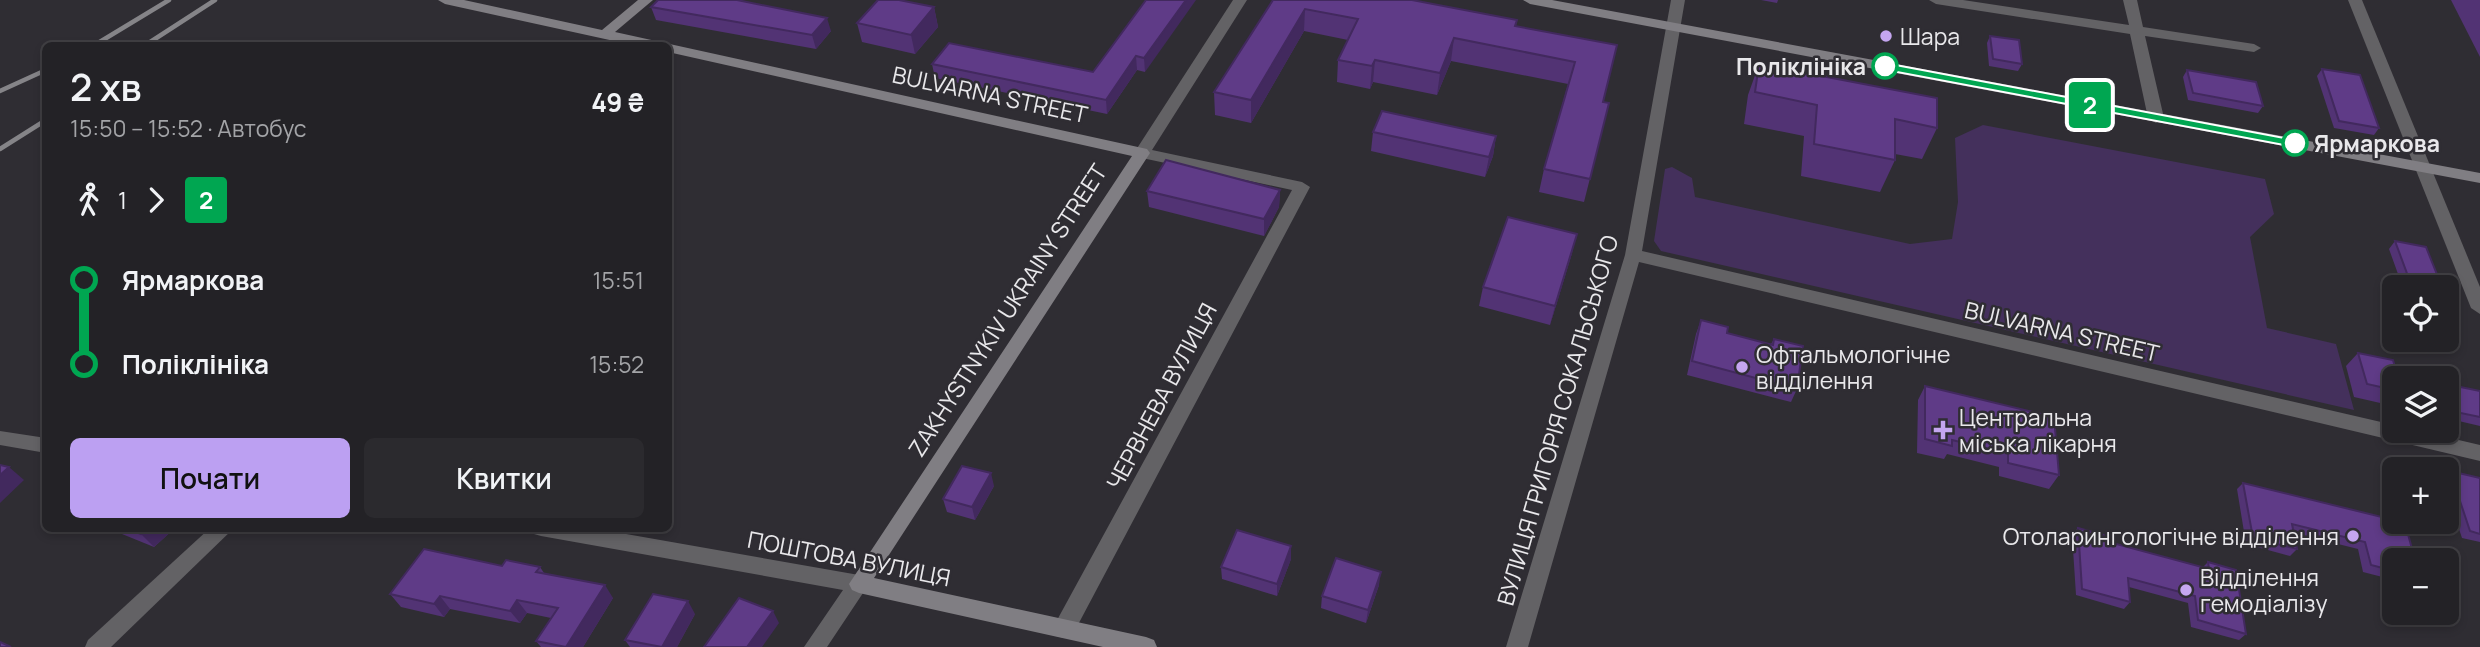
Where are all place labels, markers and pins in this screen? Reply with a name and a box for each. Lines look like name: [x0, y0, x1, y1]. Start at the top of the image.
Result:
place label: Шара: [1900, 20, 1960, 52]
marker: Шара: [1878, 28, 1894, 44]
place label: Поліклініка: [1736, 50, 1866, 82]
marker: Поліклініка: [1872, 53, 1898, 79]
place label: Ярмаркова: [2314, 127, 2440, 159]
marker: Ярмаркова: [2282, 130, 2308, 156]
place label: Офтальмологічне відділення: [1756, 338, 1950, 396]
marker: Офтальмологічне відділення: [1734, 359, 1750, 375]
place label: Центральна міська лікарня: [1959, 401, 2117, 459]
marker: Центральна міська лікарня: [1933, 420, 1953, 440]
place label: Отоларингологічне відділення: [2003, 520, 2339, 552]
marker: Отоларингологічне відділення: [2345, 528, 2361, 544]
place label: Відділення гемодіалізу: [2200, 561, 2328, 619]
marker: Відділення гемодіалізу: [2178, 582, 2194, 598]

